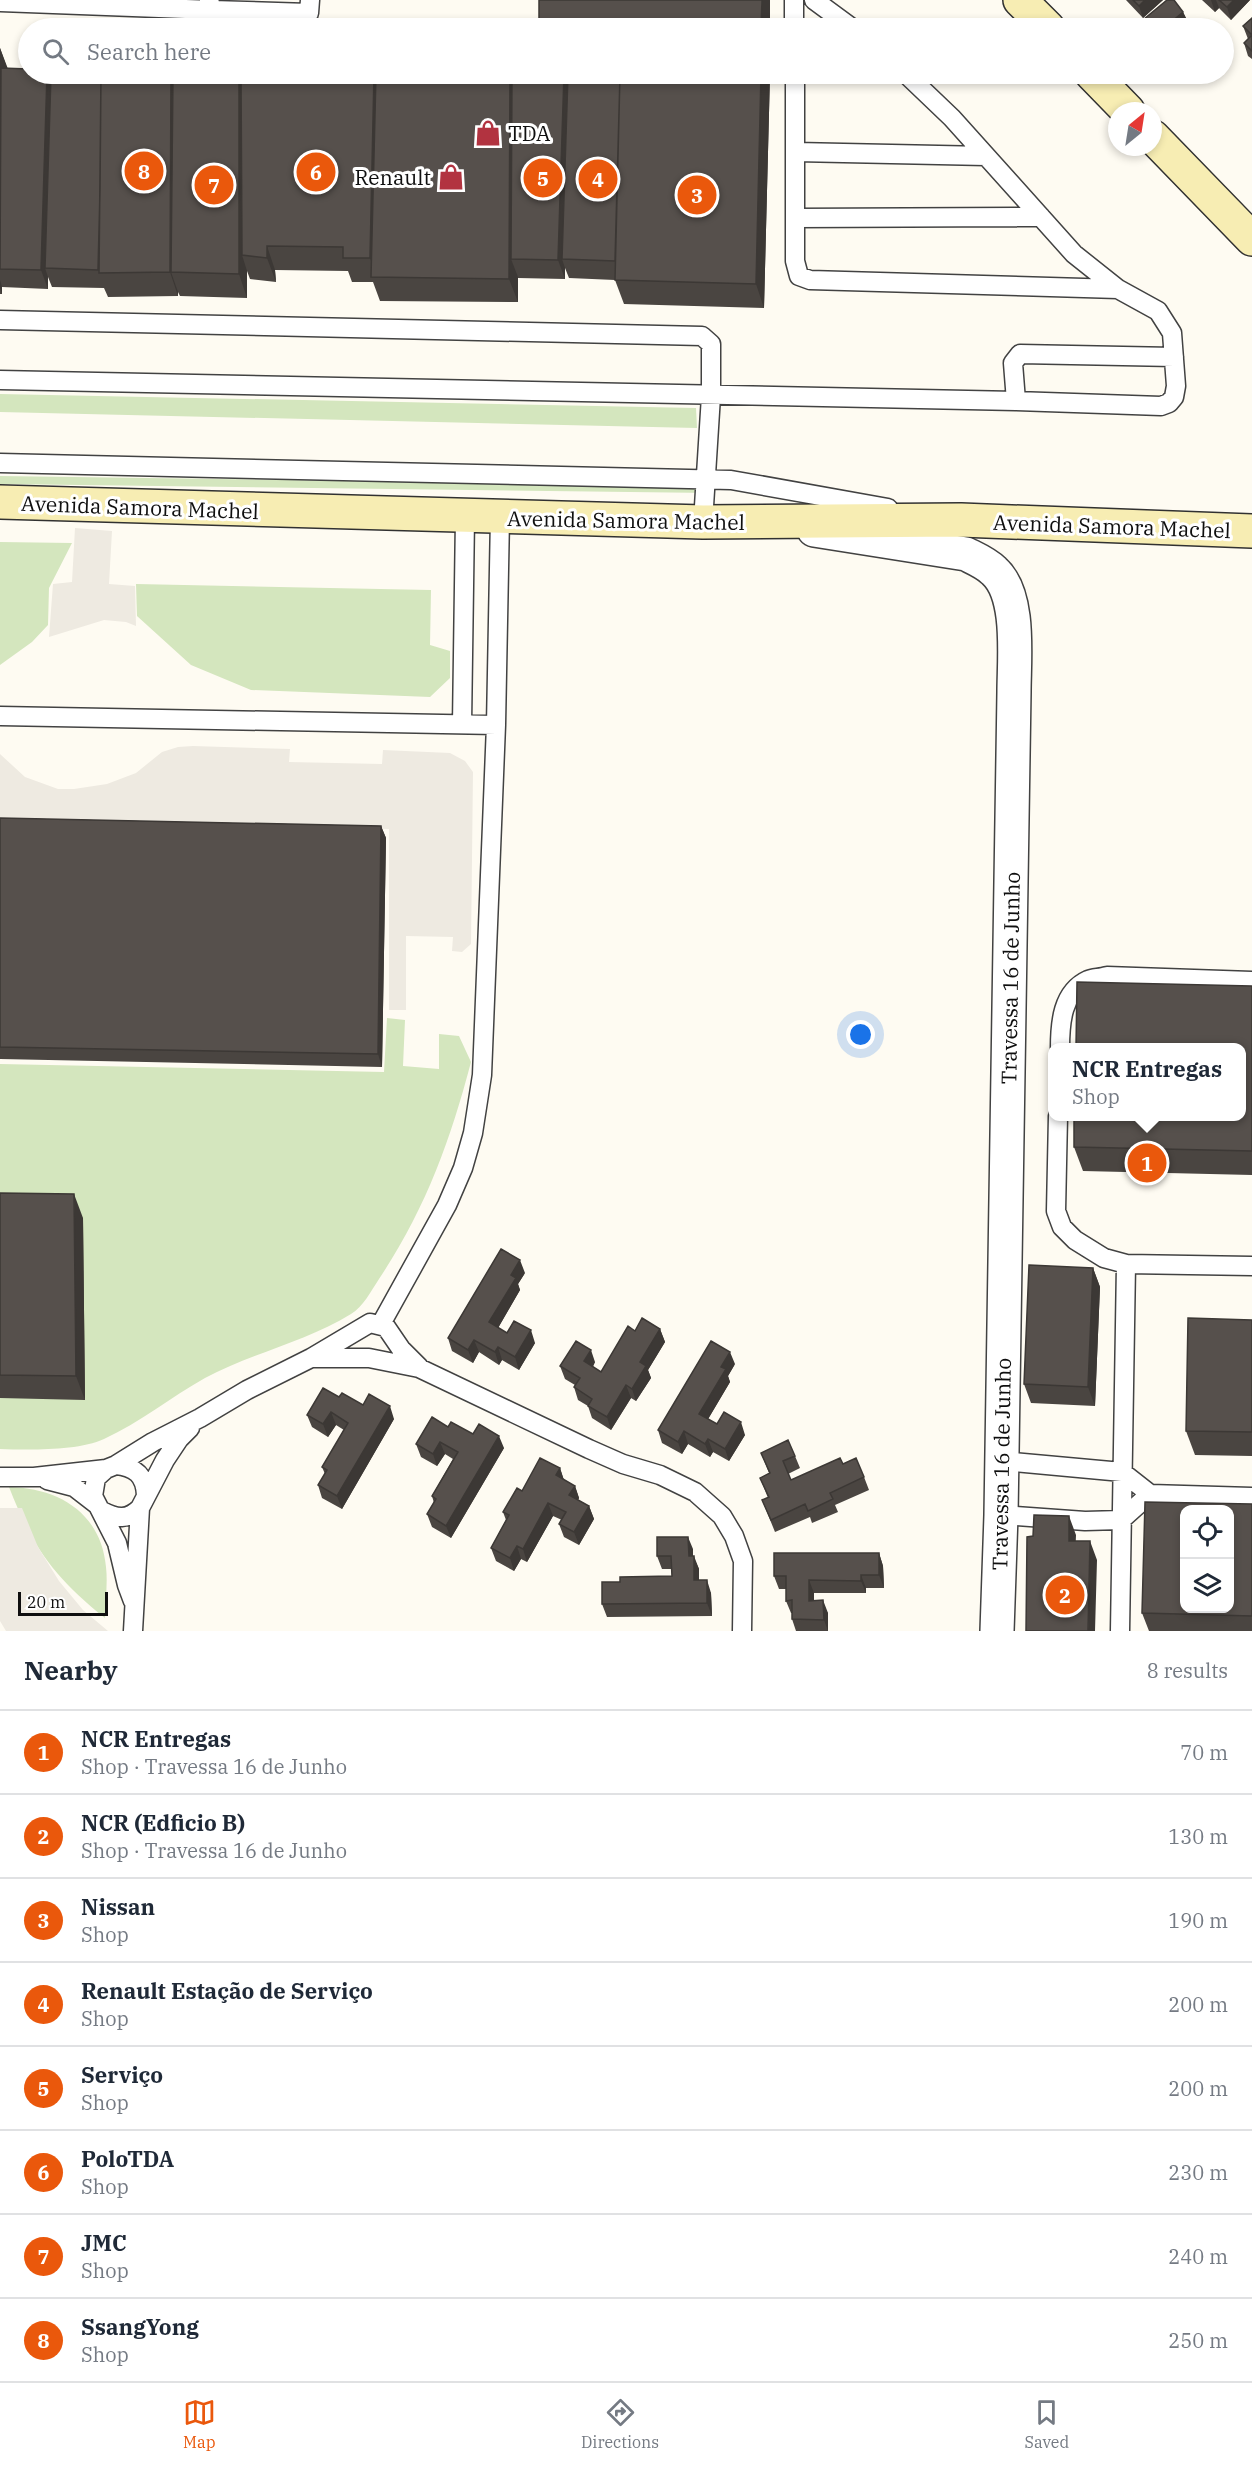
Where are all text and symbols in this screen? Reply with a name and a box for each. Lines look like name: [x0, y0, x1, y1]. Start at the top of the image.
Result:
search box: [18, 18, 1234, 84]
icon: search: [39, 35, 72, 68]
text: Search here: [87, 37, 211, 66]
north arrow: [1108, 102, 1162, 156]
shop icon: TDA: [473, 118, 503, 148]
place label: TDA: [508, 119, 551, 147]
pin: 8: [124, 148, 164, 194]
pin: 6: [296, 150, 336, 195]
pin: 5: [524, 156, 562, 201]
pin: 4: [578, 156, 618, 201]
pin: 7: [194, 162, 234, 207]
shop icon: Renault: [436, 162, 466, 192]
place label: Renault: [354, 163, 431, 191]
pin: 3: [678, 172, 716, 218]
street label: Avenida Samora Machel: [21, 489, 259, 525]
street label: Avenida Samora Machel: [507, 504, 745, 536]
street label: Avenida Samora Machel: [993, 508, 1231, 544]
street label: Travessa 16 de Junho: [994, 871, 1026, 1085]
your location: [846, 1020, 875, 1049]
popup: [1048, 1043, 1246, 1121]
text: NCR Entregas: [1072, 1054, 1222, 1083]
text: Shop: [1072, 1083, 1120, 1110]
pin: 1: [1128, 1140, 1166, 1186]
street label: Travessa 16 de Junho: [985, 1357, 1017, 1571]
map controls: [1180, 1505, 1234, 1613]
button: locate: [1180, 1505, 1234, 1559]
button: layers: [1180, 1559, 1234, 1613]
pin: 2: [1046, 1572, 1084, 1618]
scale bar: [18, 1589, 108, 1616]
text: 20 m: [27, 1592, 65, 1612]
text: Nearby: [24, 1653, 118, 1687]
text: 8 results: [1147, 1657, 1228, 1684]
text: NCR Entregas: [81, 1724, 231, 1753]
text: 1: [38, 1739, 50, 1766]
text: 70 m: [1180, 1739, 1228, 1766]
text: Shop · Travessa 16 de Junho: [81, 1753, 347, 1780]
text: NCR (Edficio B): [81, 1808, 245, 1837]
text: 2: [38, 1823, 50, 1850]
text: 130 m: [1168, 1823, 1228, 1850]
text: Shop · Travessa 16 de Junho: [81, 1837, 347, 1864]
text: Nissan: [81, 1892, 155, 1921]
text: 3: [38, 1907, 50, 1934]
text: 190 m: [1168, 1907, 1228, 1934]
text: Shop: [81, 1921, 129, 1948]
text: Renault Estação de Serviço: [81, 1976, 373, 2005]
text: 4: [38, 1991, 50, 2018]
text: 200 m: [1168, 1991, 1228, 2018]
text: Shop: [81, 2005, 129, 2032]
text: Serviço: [81, 2060, 163, 2089]
text: 5: [38, 2075, 50, 2102]
text: 200 m: [1168, 2075, 1228, 2102]
text: Shop: [81, 2089, 129, 2116]
text: PoloTDA: [81, 2144, 174, 2173]
text: 6: [38, 2159, 50, 2186]
text: 230 m: [1168, 2159, 1228, 2186]
text: Shop: [81, 2173, 129, 2200]
text: JMC: [81, 2228, 127, 2257]
text: 7: [38, 2243, 50, 2270]
text: 240 m: [1168, 2243, 1228, 2270]
text: Shop: [81, 2257, 129, 2284]
text: SsangYong: [81, 2312, 199, 2341]
text: 8: [38, 2327, 50, 2354]
text: 250 m: [1168, 2327, 1228, 2354]
text: Shop: [81, 2341, 129, 2368]
tab: Map: [183, 2396, 216, 2452]
tab: Directions: [581, 2396, 659, 2452]
tab: Saved: [1024, 2396, 1069, 2452]

